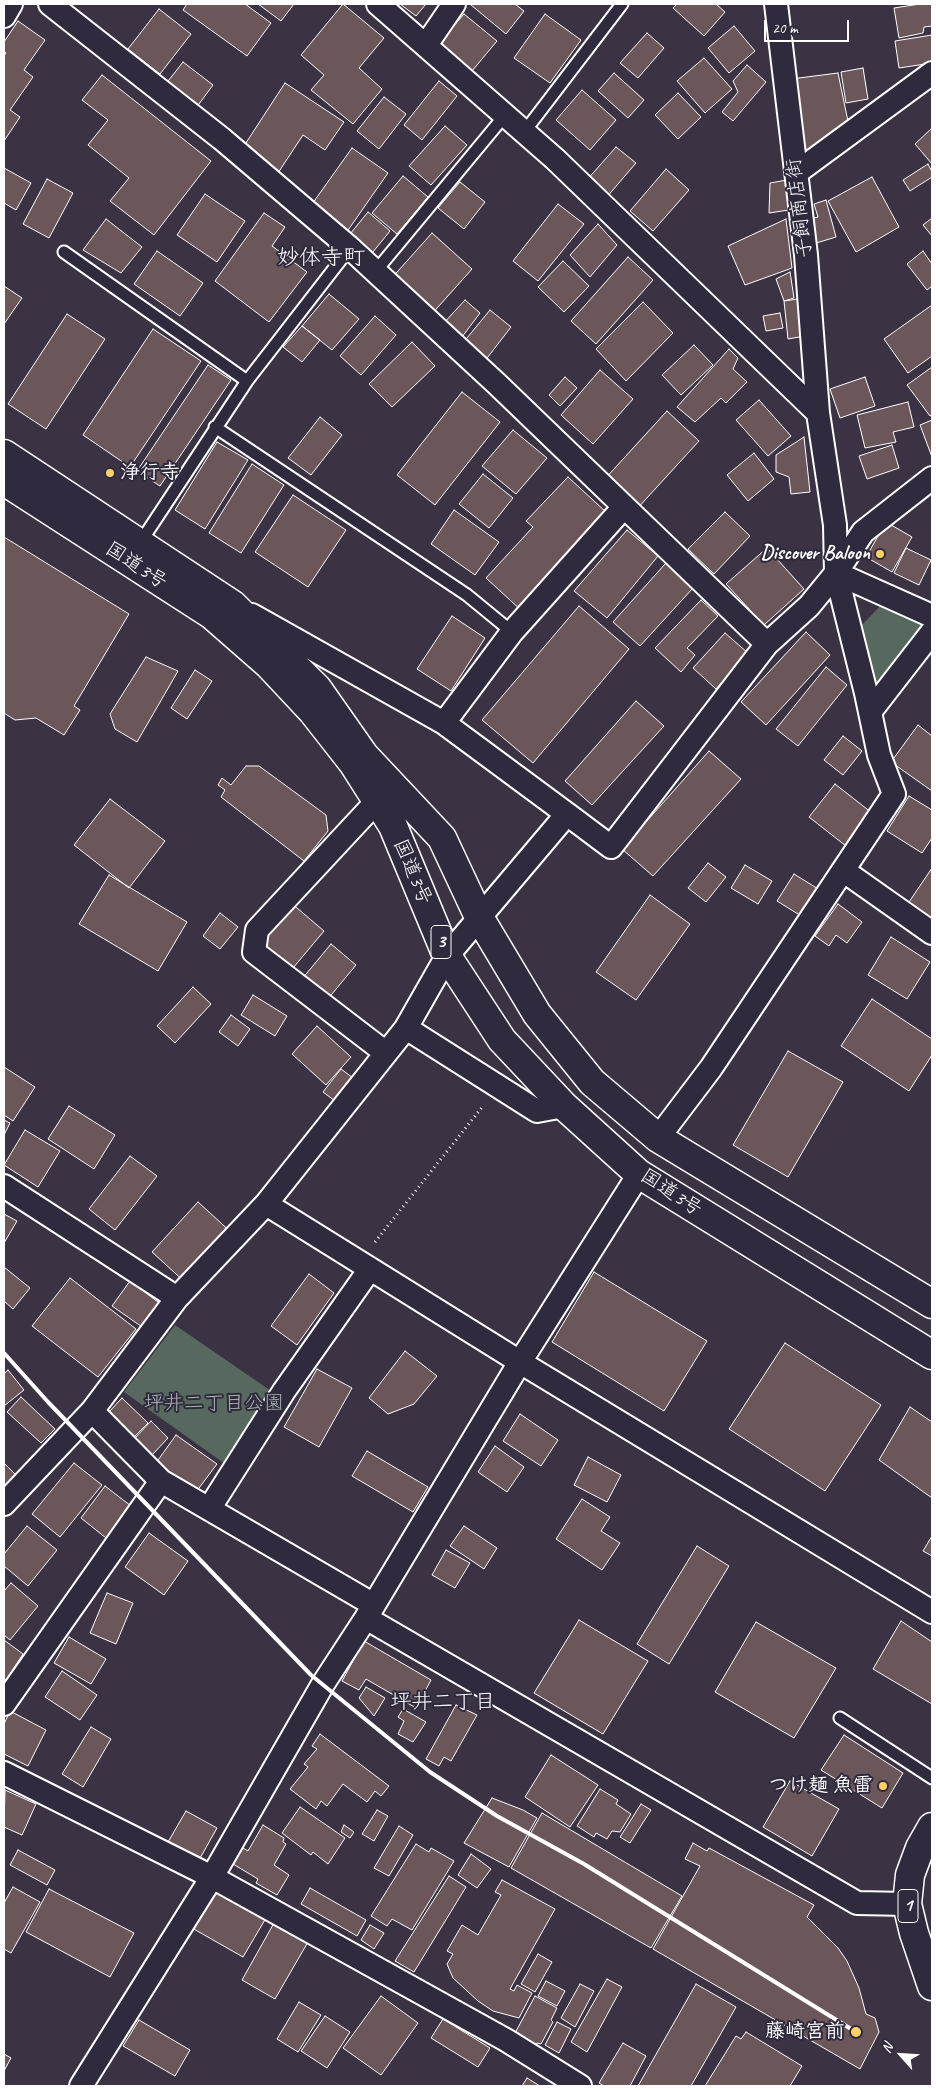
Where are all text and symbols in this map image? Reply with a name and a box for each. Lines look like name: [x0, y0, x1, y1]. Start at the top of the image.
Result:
scale bar: [766, 10, 851, 42]
text: 20 m: [772, 19, 798, 38]
street label: 子飼商店街: [782, 157, 818, 259]
district label: 妙体寺町: [277, 245, 365, 271]
place label: 浄行寺: [120, 461, 180, 485]
marker: 浄行寺: [104, 467, 116, 479]
street label: 国道3号: [101, 537, 171, 595]
place label: Discover Baloon: [761, 542, 870, 566]
marker: Discover Baloon: [874, 548, 886, 560]
street label: 国道3号: [387, 836, 437, 908]
road number: 3: [431, 926, 451, 959]
street label: 国道3号: [636, 1164, 706, 1222]
park label: 坪井二丁目公園: [144, 1392, 284, 1416]
district label: 坪井二丁目: [391, 1689, 495, 1715]
place label: つけ麺 魚雷: [768, 1774, 873, 1798]
marker: つけ麺 魚雷: [877, 1780, 889, 1792]
road number: 1: [898, 1890, 918, 1922]
place label: 藤崎宮前: [765, 2020, 845, 2044]
marker: 藤崎宮前: [849, 2025, 863, 2039]
north arrow: [876, 2030, 926, 2080]
text: N: [878, 2041, 897, 2056]

